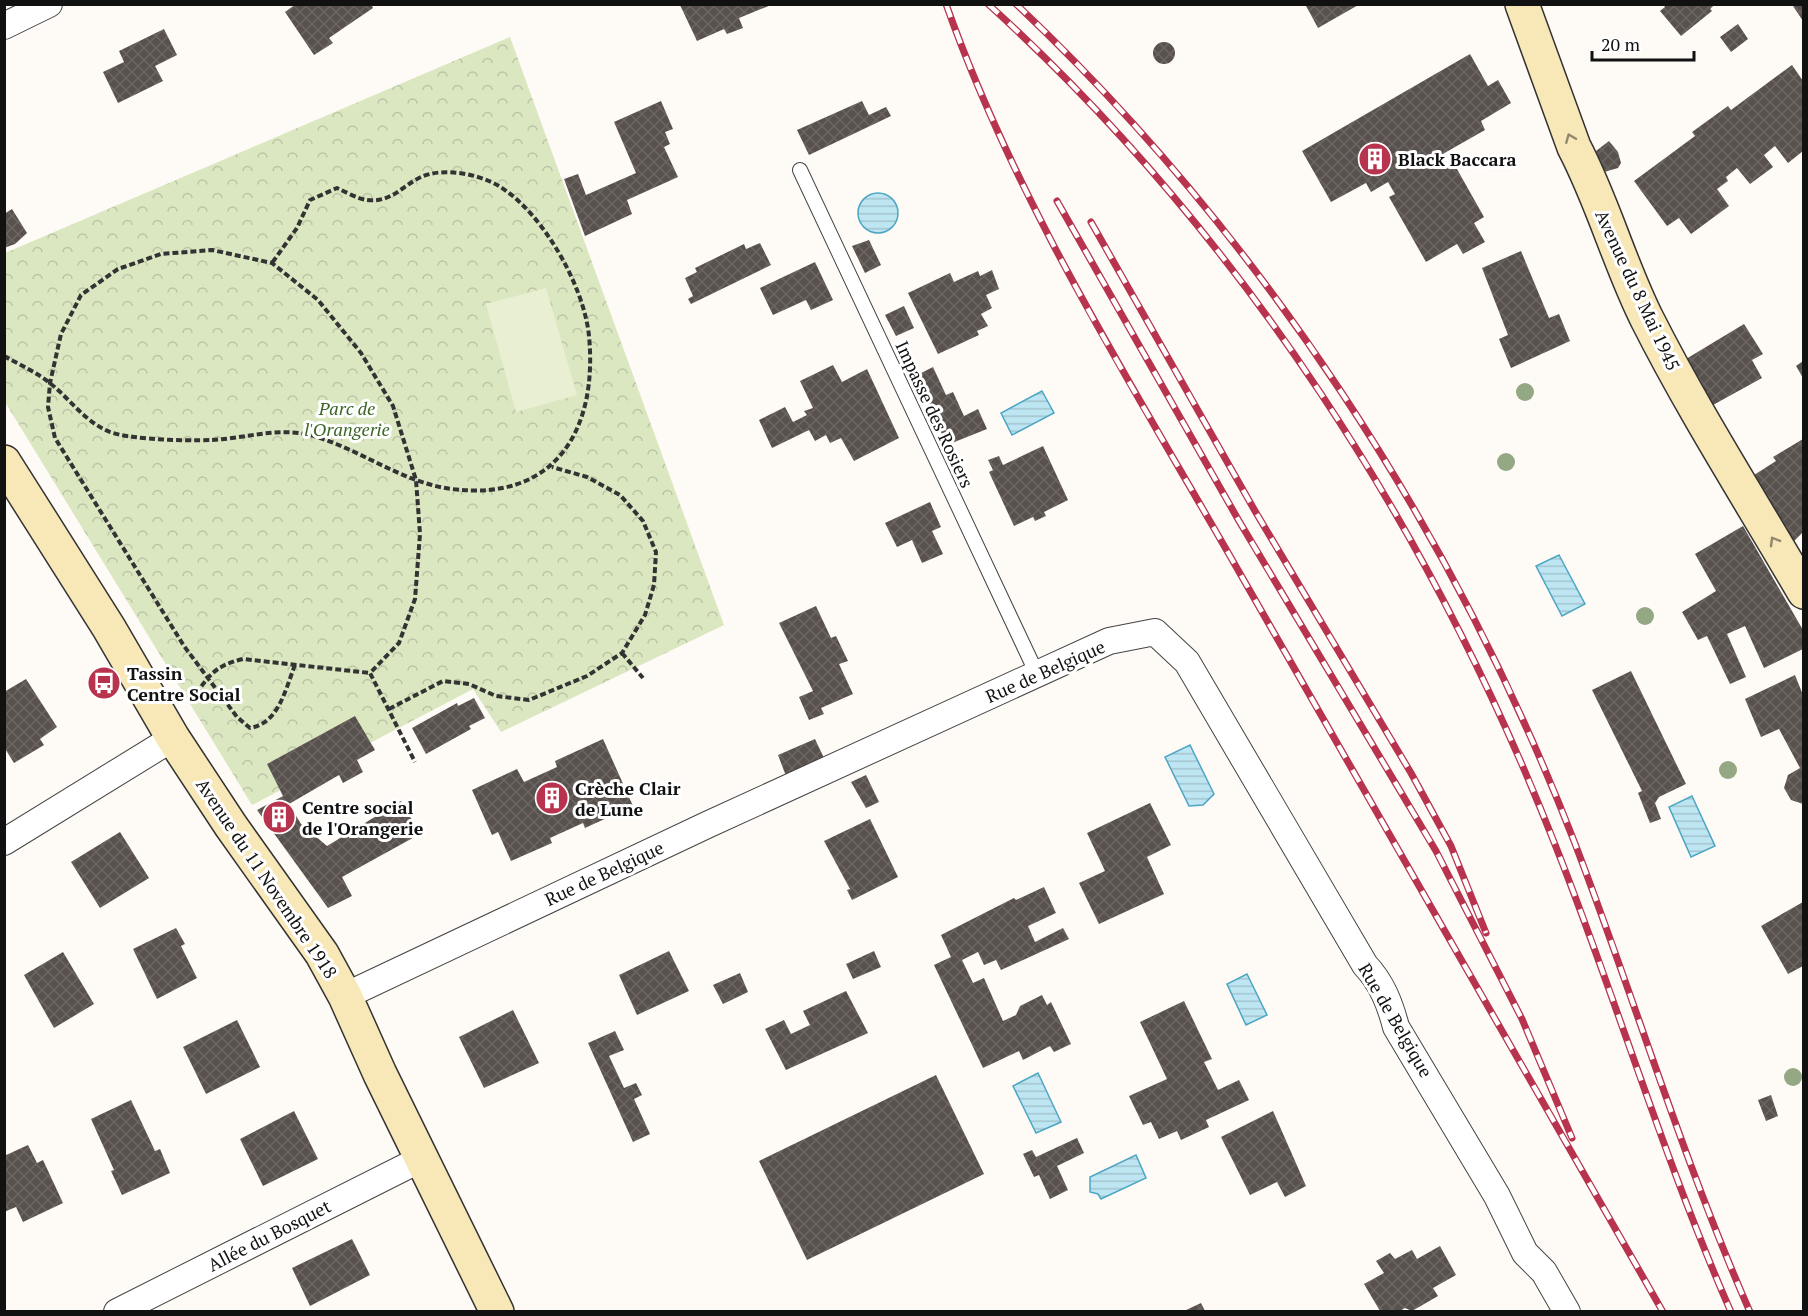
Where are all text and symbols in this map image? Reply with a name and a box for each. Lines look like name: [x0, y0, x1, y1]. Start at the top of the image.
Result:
scale bar: [1592, 24, 1694, 62]
text: 20 m: [1601, 32, 1641, 56]
one-way arrow: [1565, 134, 1577, 145]
building icon: Black Baccara: [1357, 141, 1393, 177]
place label: Black Baccara: [1398, 147, 1516, 171]
street label: Avenue du 8 Mai 1945: [1590, 206, 1686, 374]
street label: Impasse des Rosiers: [890, 337, 980, 491]
park label: Parc de l'Orangerie: [304, 396, 390, 441]
one-way arrow: [1770, 537, 1781, 547]
street label: Rue de Belgique: [982, 634, 1108, 708]
place label: Tassin Centre Social: [127, 661, 241, 706]
bus stop icon: Tassin Centre Social: [86, 665, 122, 701]
street label: Avenue du 11 Novembre 1918: [191, 773, 343, 983]
place label: Crèche Clair de Lune: [575, 776, 681, 821]
building icon: Crèche Clair de Lune: [534, 780, 570, 816]
place label: Centre social de l'Orangerie: [302, 795, 424, 840]
building icon: Centre social de l'Orangerie: [261, 799, 297, 835]
street label: Rue de Belgique: [541, 835, 667, 911]
street label: Rue de Belgique: [1354, 958, 1438, 1082]
street label: Allée du Bosquet: [203, 1194, 335, 1276]

